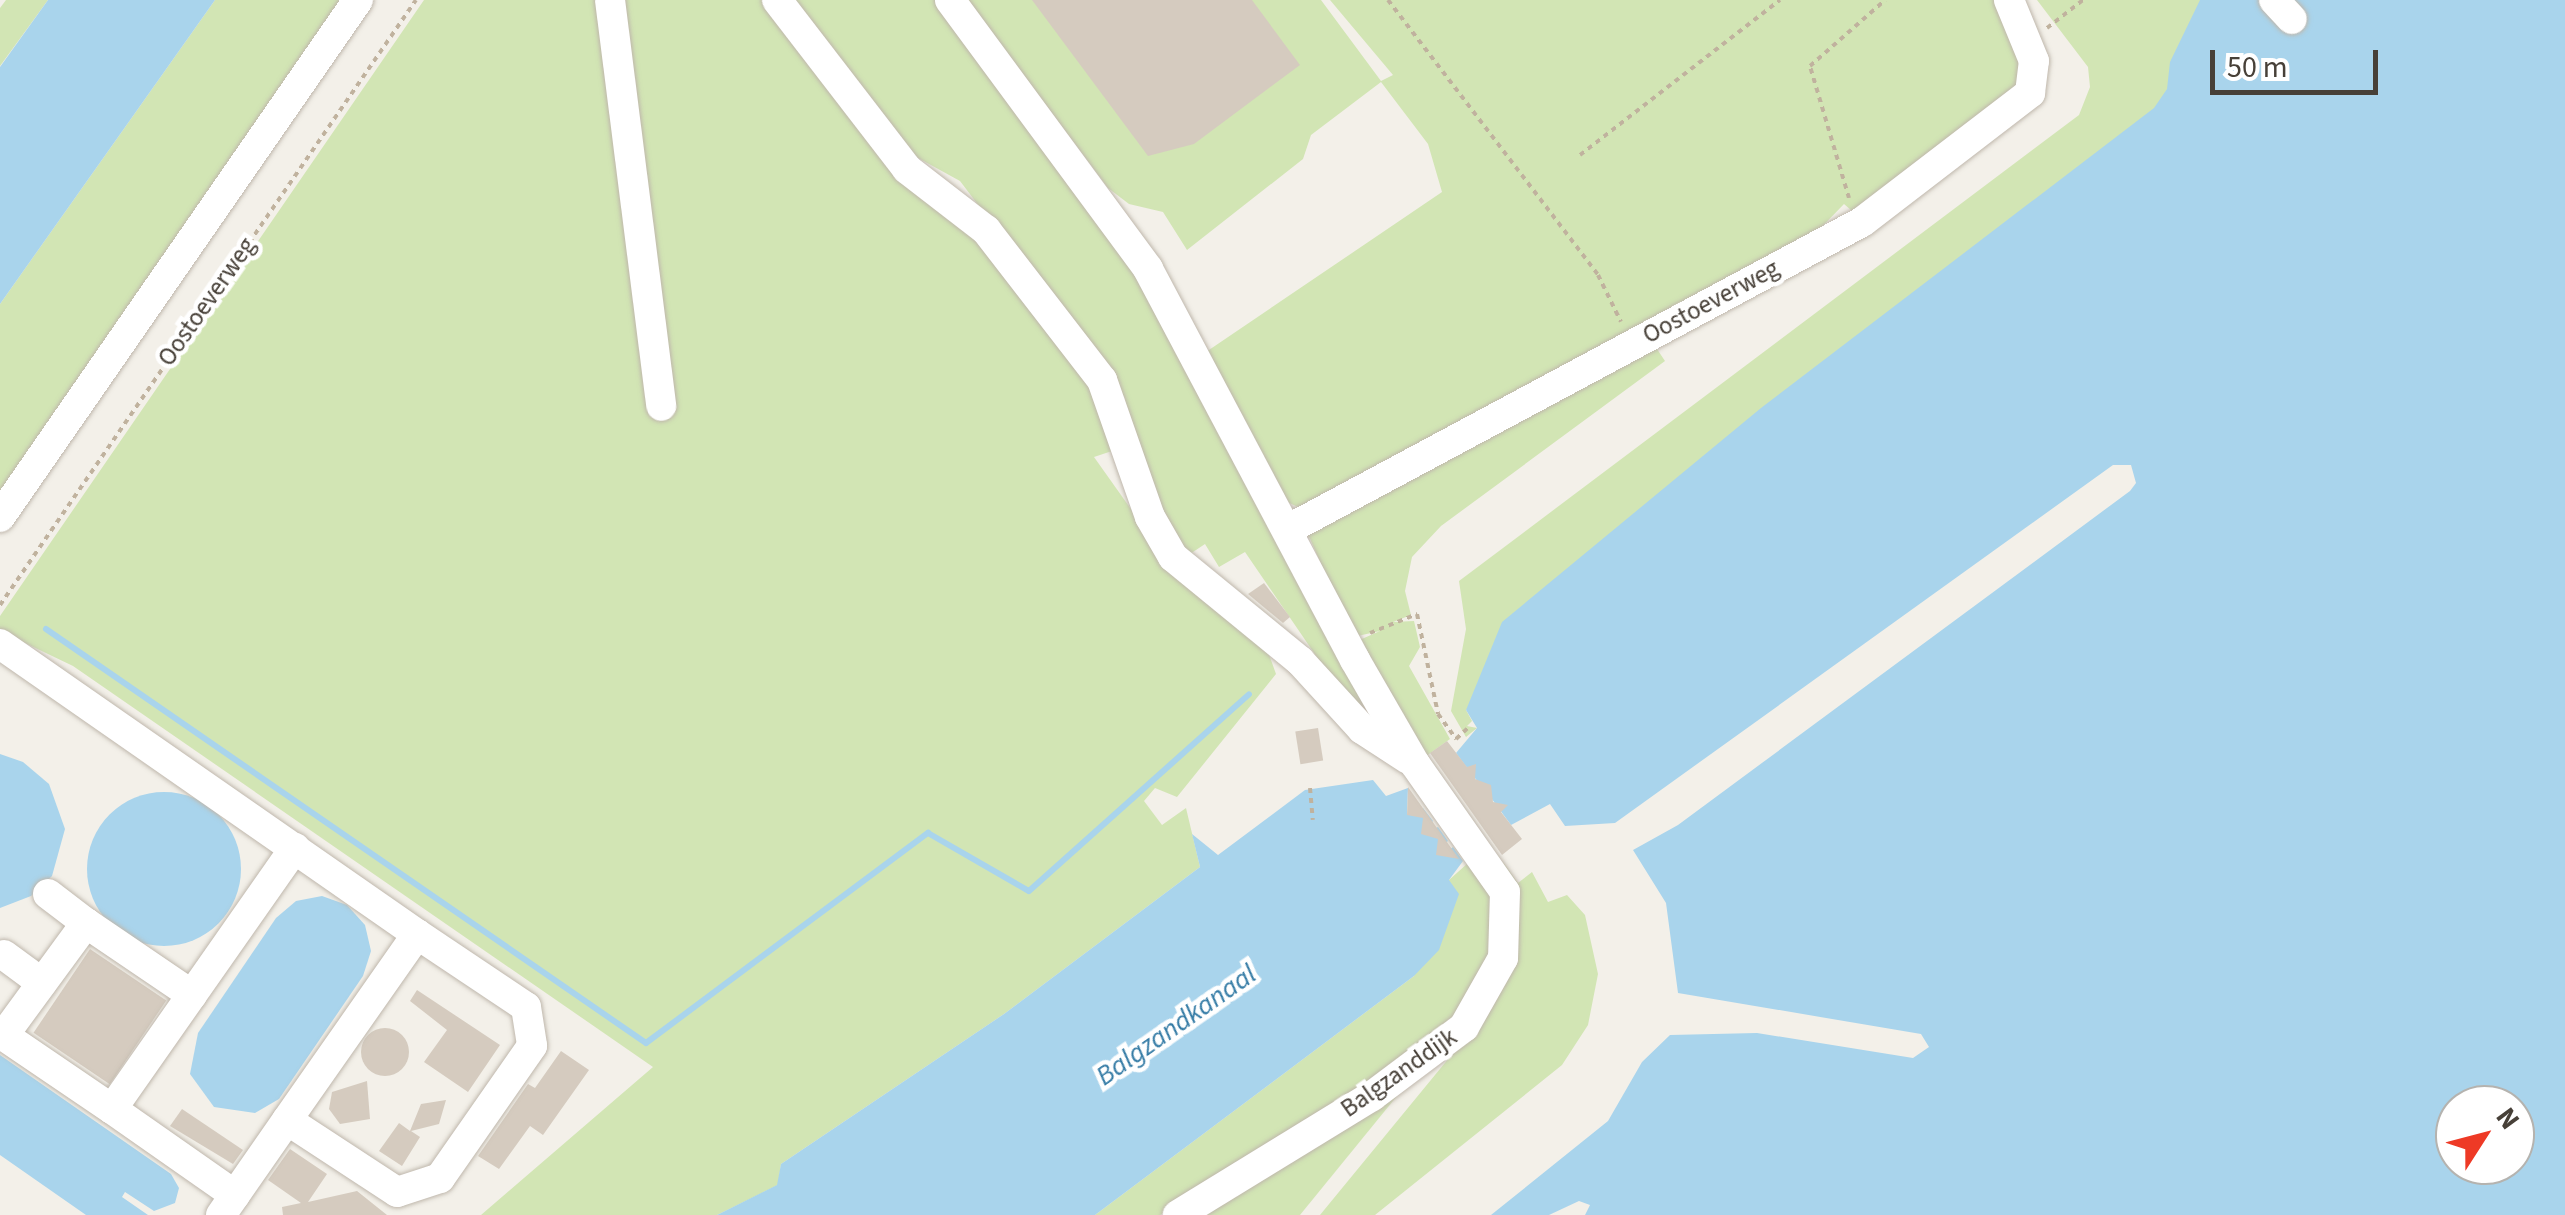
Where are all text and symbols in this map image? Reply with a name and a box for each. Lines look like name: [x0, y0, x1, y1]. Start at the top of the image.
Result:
scale bar: [2215, 30, 2382, 92]
text: 50 m: [2227, 46, 2288, 89]
street label: Oostoeverweg: [152, 232, 262, 372]
street label: Oostoeverweg: [1638, 254, 1784, 350]
water label: Balgzandkanaal: [1089, 957, 1263, 1093]
street label: Balgzanddijk: [1335, 1022, 1463, 1124]
north arrow: [2435, 1085, 2535, 1185]
text: N: [2486, 1099, 2529, 1138]

